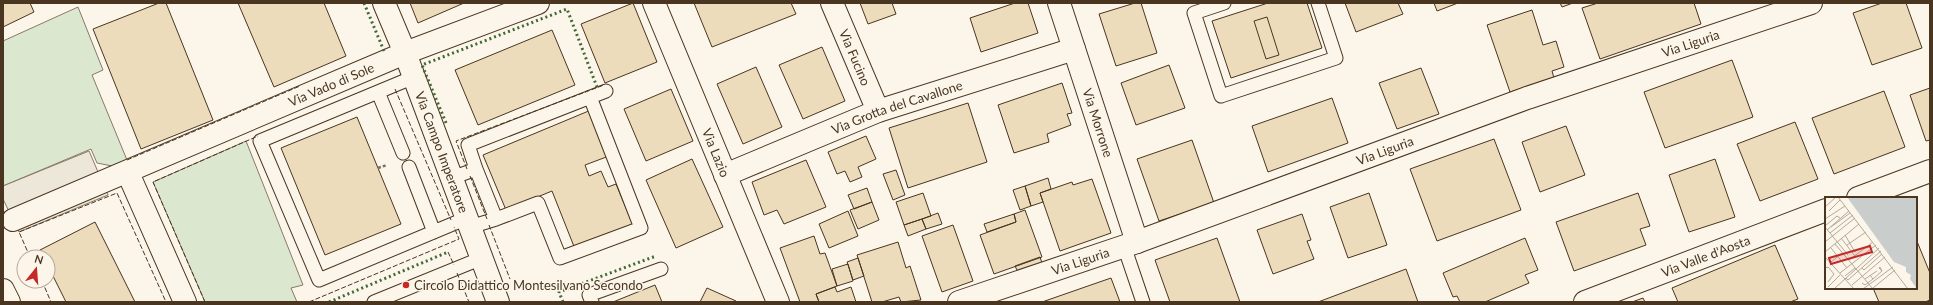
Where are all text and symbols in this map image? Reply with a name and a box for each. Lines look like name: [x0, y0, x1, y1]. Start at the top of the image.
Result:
street label: Via Liguria: [1660, 26, 1721, 60]
street label: Via Fucino: [836, 27, 874, 88]
street label: Via Vado di Sole: [286, 59, 377, 110]
street label: Via Grotta del Cavallone: [829, 77, 965, 138]
street label: Via Morrone: [1079, 86, 1117, 159]
street label: Via Campo Imperatore: [412, 89, 472, 215]
street label: Via Lazio: [699, 126, 733, 179]
street label: Via Liguria: [1354, 133, 1416, 168]
inset map: [1825, 197, 1917, 289]
street label: Via Valle d'Aosta: [1659, 232, 1752, 280]
street label: Via Liguria: [1049, 244, 1111, 278]
north arrow: [16, 249, 56, 289]
text: N: [33, 252, 45, 266]
place label: Circolo Didattico Montesilvano Secondo: [414, 277, 643, 293]
marker: Circolo Didattico Montesilvano Secondo: [401, 280, 411, 290]

